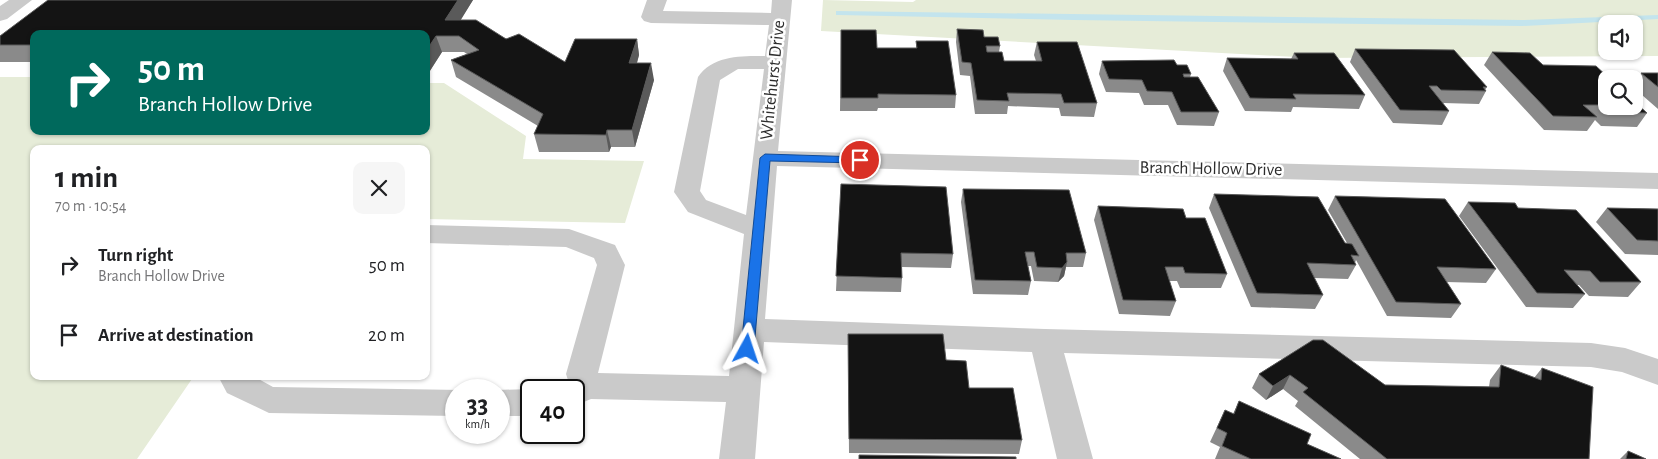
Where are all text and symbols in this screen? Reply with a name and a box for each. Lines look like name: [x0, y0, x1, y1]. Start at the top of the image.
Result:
map controls: [1598, 15, 1643, 115]
button: sound: [1598, 15, 1643, 60]
street label: Whitehurst Drive: [758, 19, 788, 141]
icon: right: [55, 50, 120, 115]
text: 50 m: [138, 52, 205, 87]
button: search: [1598, 70, 1643, 115]
text: Branch Hollow Drive: [138, 93, 312, 115]
pin: [839, 139, 881, 181]
icon: arrive: [846, 146, 874, 174]
street label: Branch Hollow Drive: [1140, 159, 1282, 179]
button: close: [353, 162, 405, 214]
text: 1 min: [55, 163, 118, 193]
text: 70 m · 10:54: [55, 198, 127, 214]
text: Turn right: [98, 246, 173, 265]
icon: right: [55, 251, 83, 279]
text: 50 m: [369, 256, 405, 275]
text: Branch Hollow Drive: [98, 268, 225, 284]
icon: arrive: [55, 321, 83, 349]
position arrow: [720, 322, 772, 374]
text: Arrive at destination: [98, 326, 254, 345]
text: 20 m: [368, 326, 405, 345]
speed limit sign: 40: [520, 379, 585, 444]
text: 33: [467, 393, 488, 418]
text: km/h: [465, 418, 490, 430]

